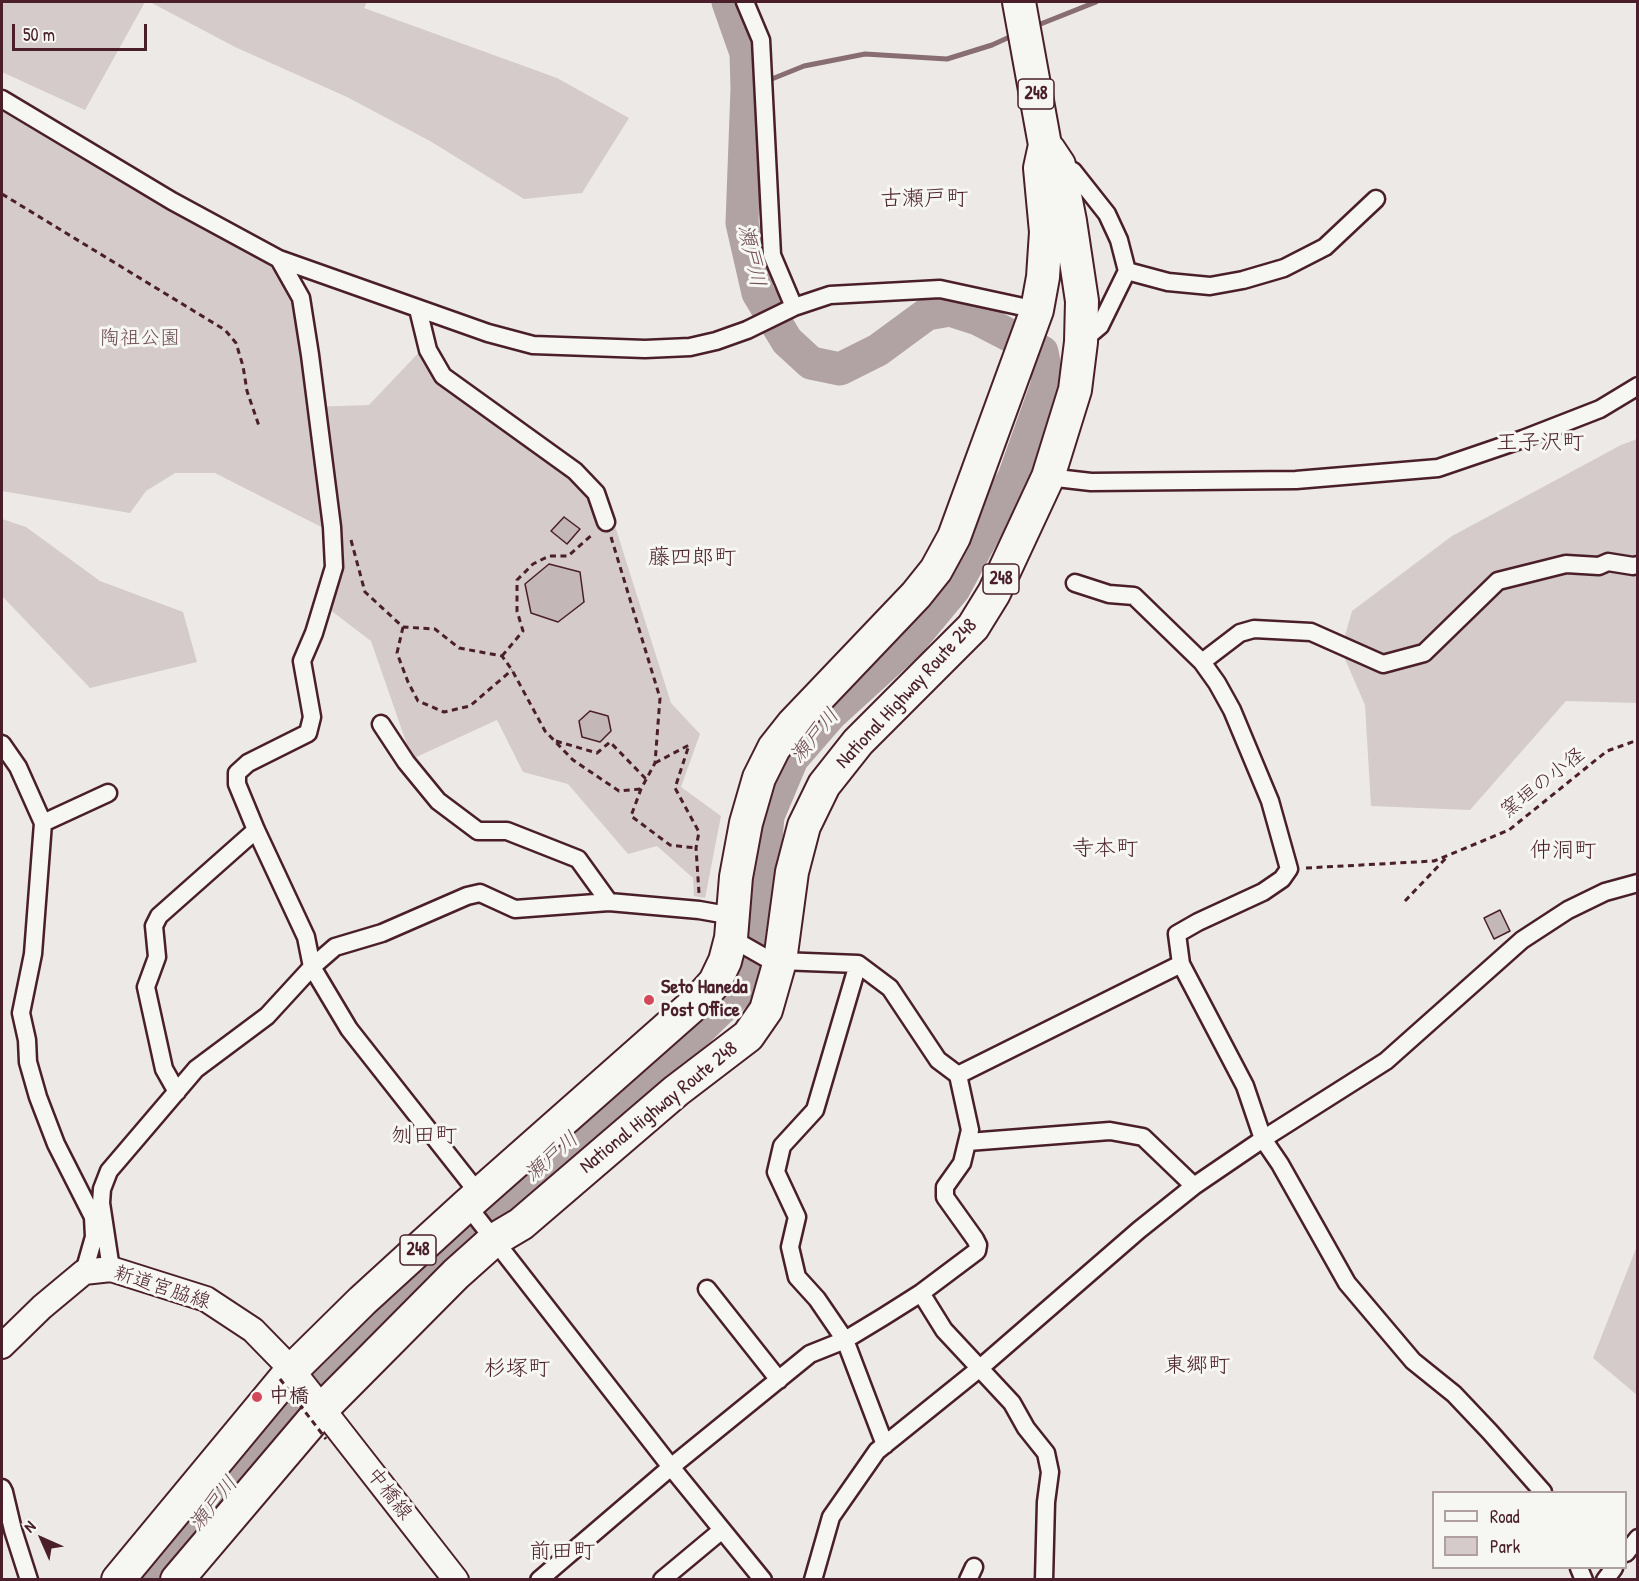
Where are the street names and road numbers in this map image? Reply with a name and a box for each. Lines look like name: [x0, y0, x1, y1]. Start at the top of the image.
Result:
road number: 248: [1018, 79, 1054, 109]
road number: 248: [983, 564, 1019, 594]
street label: National Highway Route 248: [831, 614, 983, 774]
street label: 窯垣の小径: [1496, 743, 1590, 823]
street label: National Highway Route 248: [575, 1037, 743, 1179]
road number: 248: [400, 1235, 436, 1265]
street label: 新道宮脇線: [111, 1261, 213, 1315]
street label: 中橋線: [361, 1463, 417, 1525]

